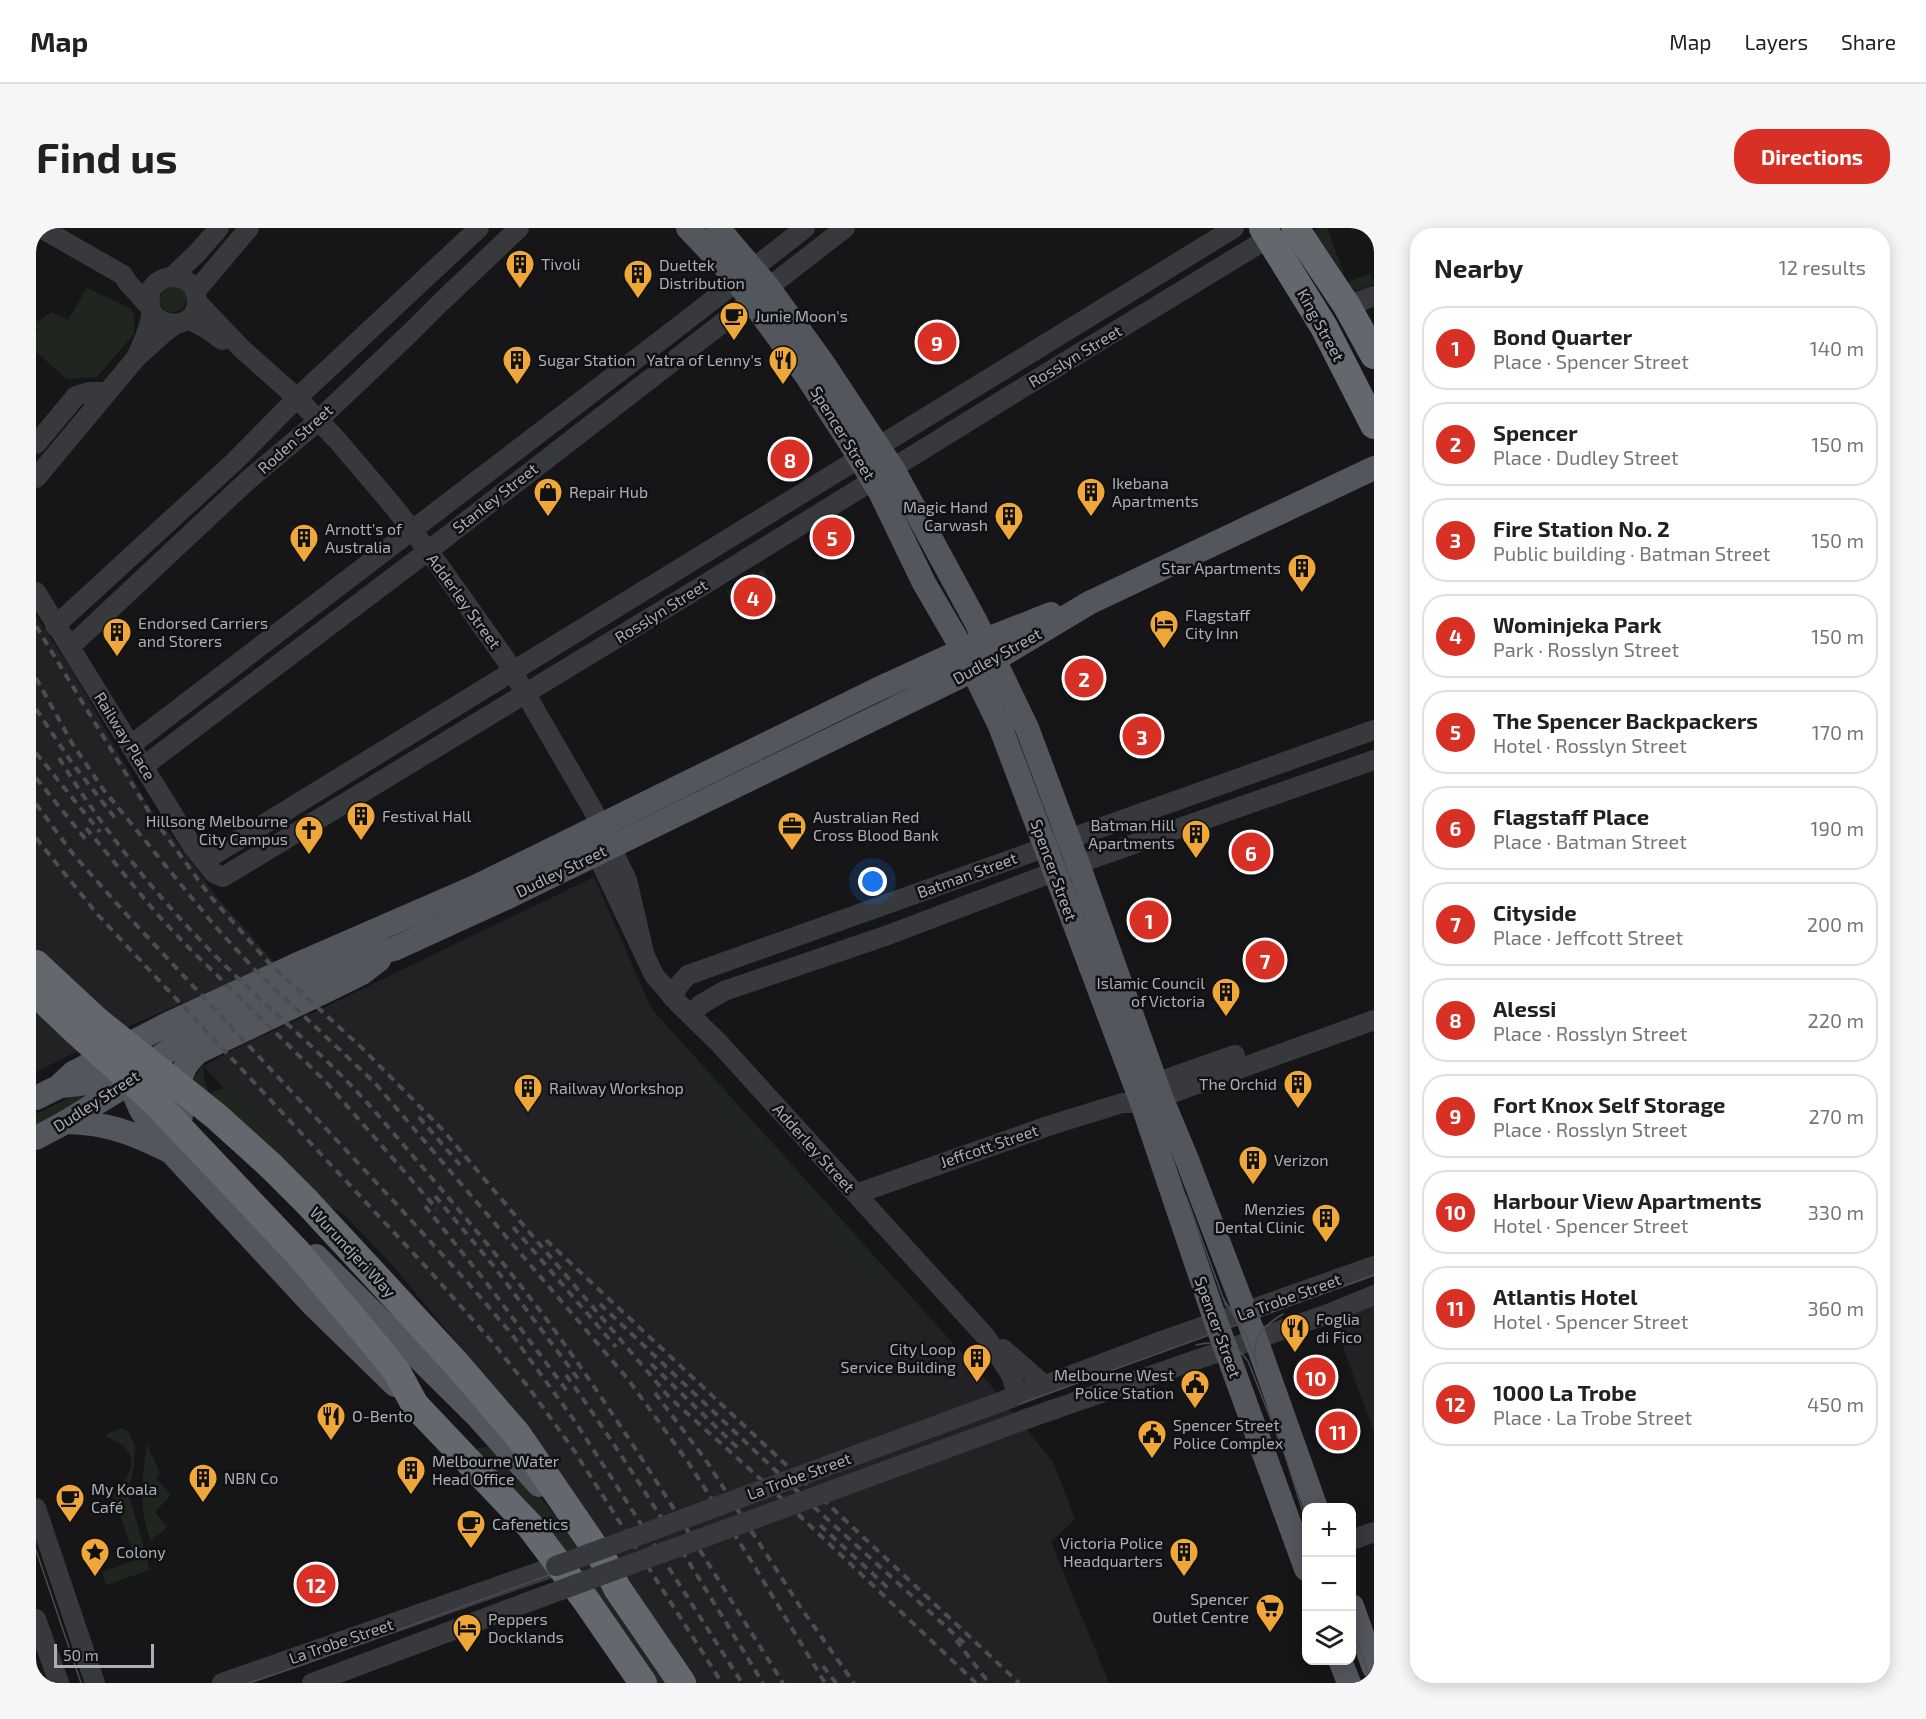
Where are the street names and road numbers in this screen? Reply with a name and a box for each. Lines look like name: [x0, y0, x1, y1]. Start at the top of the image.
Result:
street label: King Street: [1294, 285, 1349, 364]
street label: Rosslyn Street: [1025, 320, 1125, 391]
street label: Spencer Street: [807, 383, 880, 483]
street label: Roden Street: [253, 400, 336, 477]
street label: Stanley Street: [448, 459, 541, 537]
street label: Adderley Street: [424, 550, 505, 652]
street label: Rosslyn Street: [611, 575, 710, 647]
street label: Dudley Street: [949, 623, 1044, 688]
street label: Railway Place: [91, 688, 160, 783]
street label: Spencer Street: [1027, 817, 1082, 923]
street label: Dudley Street: [512, 840, 609, 901]
street label: Batman Street: [914, 848, 1019, 901]
street label: Dudley Street: [49, 1066, 142, 1135]
street label: Adderley Street: [770, 1099, 859, 1196]
street label: Jeffcott Street: [937, 1120, 1040, 1171]
street label: Wurundjeri Way: [306, 1203, 400, 1302]
street label: La Trobe Street: [1234, 1269, 1343, 1324]
street label: Spencer Street: [1191, 1274, 1246, 1380]
street label: La Trobe Street: [744, 1448, 853, 1503]
street label: La Trobe Street: [286, 1614, 395, 1667]

